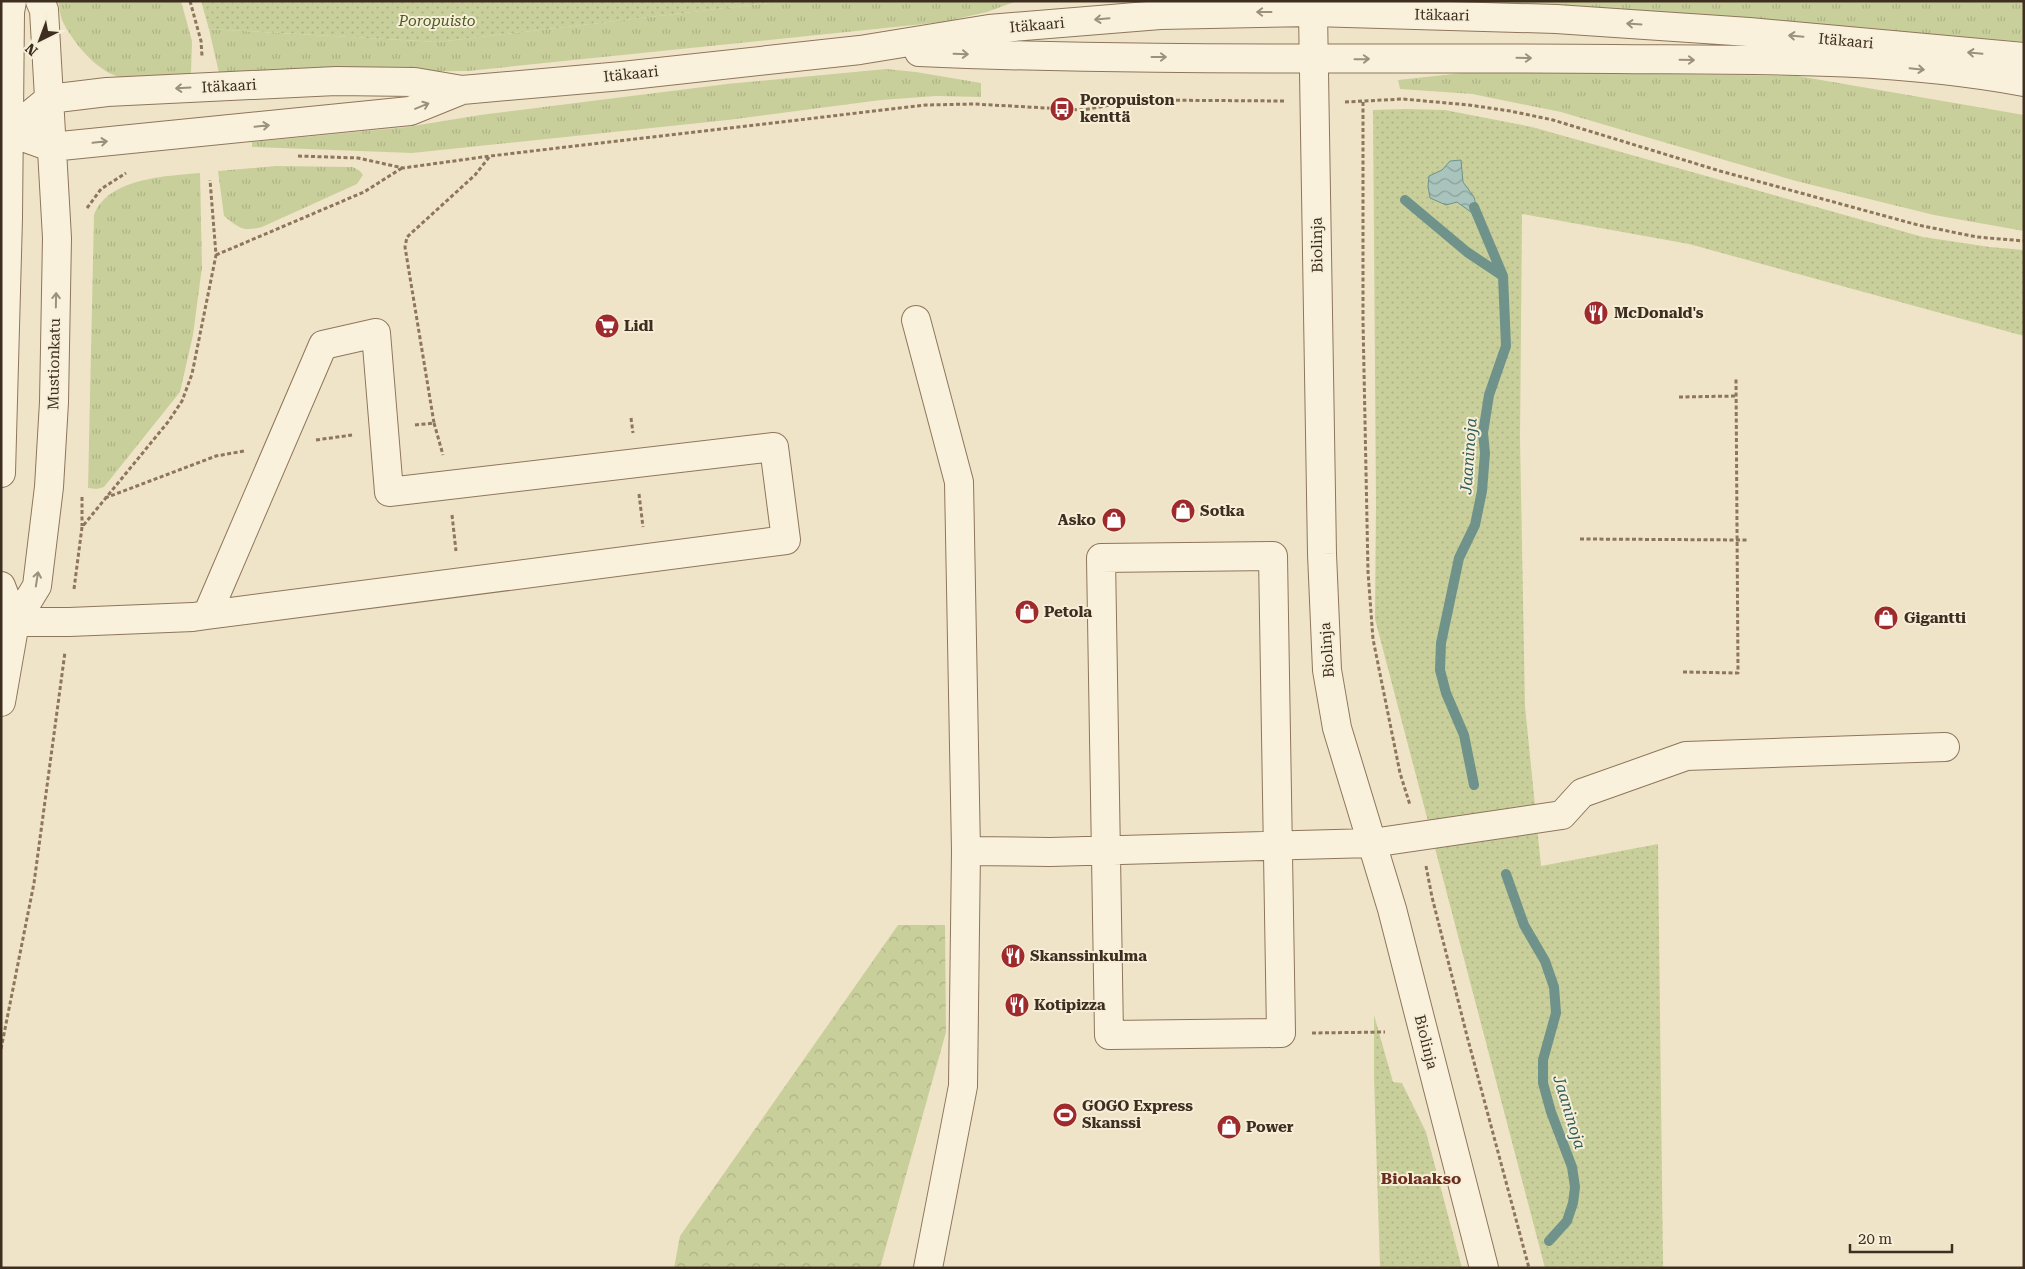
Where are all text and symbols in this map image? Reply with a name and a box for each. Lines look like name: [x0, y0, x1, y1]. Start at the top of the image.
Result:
street label: Itäkaari: [1414, 6, 1470, 24]
one-way arrow: [1256, 7, 1272, 17]
park label: Poropuisto: [397, 12, 476, 30]
street label: Itäkaari: [1009, 14, 1066, 36]
north arrow: [15, 15, 65, 65]
one-way arrow: [1094, 15, 1110, 24]
one-way arrow: [1626, 19, 1642, 28]
street label: Itäkaari: [1818, 30, 1875, 52]
one-way arrow: [1788, 31, 1804, 41]
text: N: [22, 40, 41, 59]
one-way arrow: [1968, 48, 1984, 58]
one-way arrow: [952, 49, 969, 59]
one-way arrow: [1150, 52, 1166, 62]
one-way arrow: [1516, 53, 1532, 63]
one-way arrow: [1353, 54, 1369, 64]
one-way arrow: [1678, 55, 1694, 65]
street label: Itäkaari: [603, 62, 660, 86]
one-way arrow: [1909, 64, 1925, 74]
street label: Itäkaari: [201, 76, 257, 96]
one-way arrow: [175, 84, 191, 93]
place label: Poropuiston kenttä: [1080, 91, 1174, 126]
bus stop icon: Poropuiston kenttä: [1049, 96, 1075, 122]
one-way arrow: [414, 101, 430, 110]
one-way arrow: [253, 121, 269, 131]
one-way arrow: [92, 138, 108, 147]
street label: Biolinja: [1308, 217, 1326, 273]
one-way arrow: [51, 293, 61, 309]
restaurant icon: McDonald's: [1583, 300, 1609, 326]
place label: McDonald's: [1614, 304, 1704, 322]
supermarket icon: Lidl: [594, 313, 620, 339]
street label: Mustionkatu: [44, 317, 64, 410]
place label: Lidl: [624, 317, 654, 335]
water label: Jaaninoja: [1456, 417, 1481, 496]
shop icon: Sotka: [1170, 498, 1196, 524]
place label: Sotka: [1200, 502, 1245, 520]
shop icon: Asko: [1101, 507, 1127, 533]
place label: Asko: [1058, 511, 1096, 529]
one-way arrow: [33, 571, 43, 587]
shop icon: Petola: [1014, 599, 1040, 625]
place label: Petola: [1044, 603, 1092, 621]
shop icon: Gigantti: [1873, 605, 1899, 631]
place label: Gigantti: [1904, 609, 1966, 627]
street label: Biolinja: [1316, 622, 1338, 678]
restaurant icon: Skanssinkulma: [1000, 943, 1026, 969]
place label: Skanssinkulma: [1030, 947, 1147, 965]
restaurant icon: Kotipizza: [1004, 992, 1030, 1018]
place label: Kotipizza: [1034, 996, 1106, 1014]
street label: Biolinja: [1411, 1013, 1441, 1071]
water label: Jaaninoja: [1549, 1072, 1590, 1152]
place label: GOGO Express Skanssi: [1082, 1097, 1193, 1132]
sports icon: GOGO Express Skanssi: [1052, 1102, 1078, 1128]
shop icon: Power: [1216, 1114, 1242, 1140]
place label: Power: [1246, 1118, 1294, 1136]
district label: Biolaakso: [1381, 1169, 1461, 1188]
scale bar: [1850, 1222, 1952, 1254]
text: 20 m: [1858, 1230, 1893, 1248]

